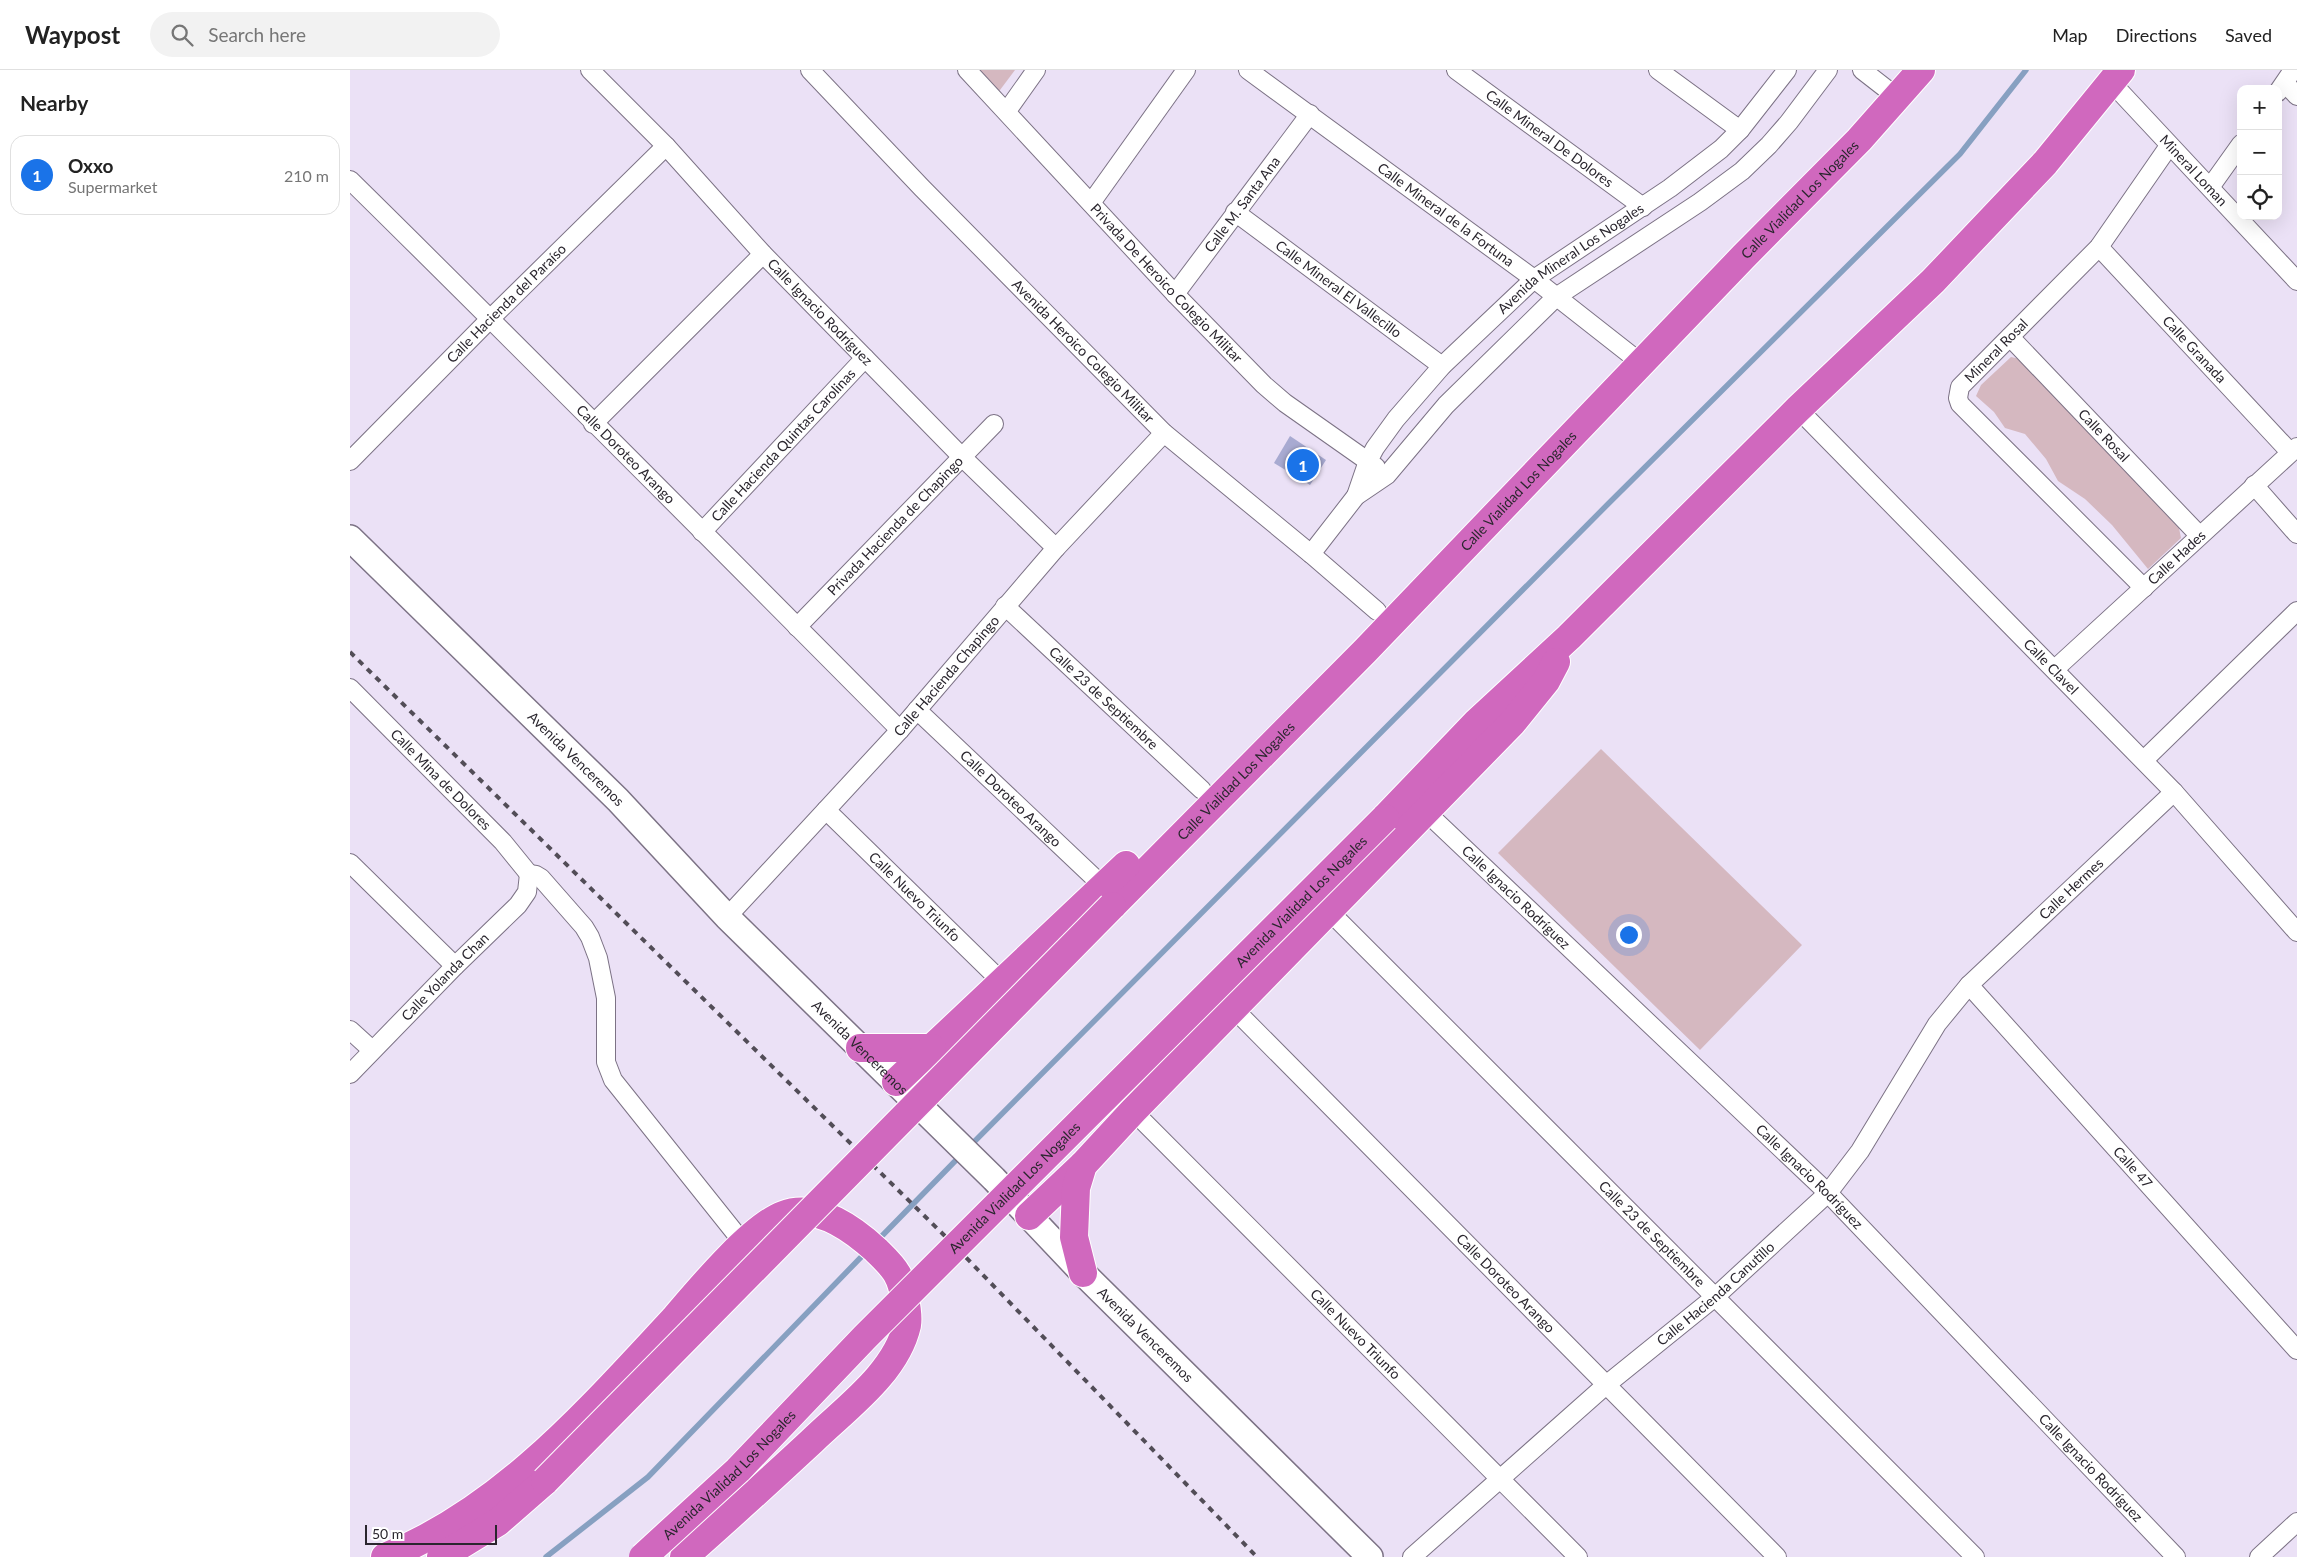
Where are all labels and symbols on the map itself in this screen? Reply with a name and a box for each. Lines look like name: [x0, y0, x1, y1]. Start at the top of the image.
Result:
street label: Calle Mineral De Dolores: [1483, 86, 1617, 190]
street label: Mineral Loman: [2157, 131, 2231, 209]
street label: Calle Vialidad Los Nogales: [1737, 137, 1862, 262]
street label: Calle M. Santa Ana: [1200, 153, 1283, 255]
street label: Calle Mineral de la Fortuna: [1374, 159, 1518, 270]
street label: Avenida Mineral Los Nogales: [1494, 199, 1647, 317]
street label: Privada De Heroico Colegio Militar: [1087, 200, 1246, 366]
street label: Calle Mineral El Vallecillo: [1272, 236, 1405, 341]
street label: Calle Hacienda del Paraíso: [443, 240, 569, 366]
street label: Calle Ignacio Rodríguez: [764, 255, 876, 369]
street label: Avenida Heroico Colegio Militar: [1009, 275, 1158, 426]
street label: Calle Granada: [2159, 312, 2230, 386]
street label: Mineral Rosal: [1961, 315, 2031, 386]
street label: Calle Hacienda Quintas Carolinas: [707, 365, 859, 525]
street label: Calle Doroteo Arango: [573, 401, 679, 507]
street label: Calle Rosal: [2075, 405, 2133, 465]
street label: Calle Vialidad Los Nogales: [1457, 427, 1580, 554]
pin: 1: [1287, 446, 1319, 484]
street label: Privada Hacienda de Chapingo: [823, 452, 966, 599]
street label: Calle Hades: [2144, 526, 2209, 588]
street label: Calle Hacienda Chapingo: [890, 612, 1002, 739]
street label: Calle Clavel: [2020, 635, 2082, 698]
street label: Calle 23 de Septiembre: [1046, 643, 1162, 753]
street label: Avenida Venceremos: [525, 708, 628, 809]
street label: Calle Vialidad Los Nogales: [1173, 718, 1298, 843]
street label: Calle Mina de Dolores: [387, 725, 495, 833]
street label: Calle Doroteo Arango: [957, 746, 1065, 850]
street label: Avenida Vialidad Los Nogales: [1232, 832, 1370, 971]
street label: Calle Ignacio Rodríguez: [1459, 842, 1574, 952]
street label: Calle Nuevo Triunfo: [866, 848, 964, 945]
street label: Calle Hermes: [2035, 854, 2106, 923]
your location: [1616, 922, 1642, 948]
street label: Calle Yolanda Chan: [398, 929, 492, 1024]
street label: Avenida Venceremos: [809, 996, 912, 1098]
street label: Avenida Vialidad Los Nogales: [945, 1118, 1084, 1257]
street label: Calle Ignacio Rodríguez: [1753, 1120, 1867, 1232]
street label: Calle 47: [2110, 1143, 2156, 1191]
street label: Calle 23 de Septiembre: [1596, 1177, 1709, 1290]
street label: Calle Doroteo Arango: [1453, 1230, 1559, 1336]
street label: Calle Hacienda Canutillo: [1653, 1238, 1778, 1349]
street label: Avenida Venceremos: [1094, 1283, 1197, 1385]
street label: Calle Nuevo Triunfo: [1307, 1285, 1405, 1383]
street label: Avenida Vialidad Los Nogales: [659, 1406, 799, 1543]
street label: Calle Ignacio Rodríguez: [2036, 1410, 2147, 1525]
scale bar: [365, 1522, 498, 1545]

